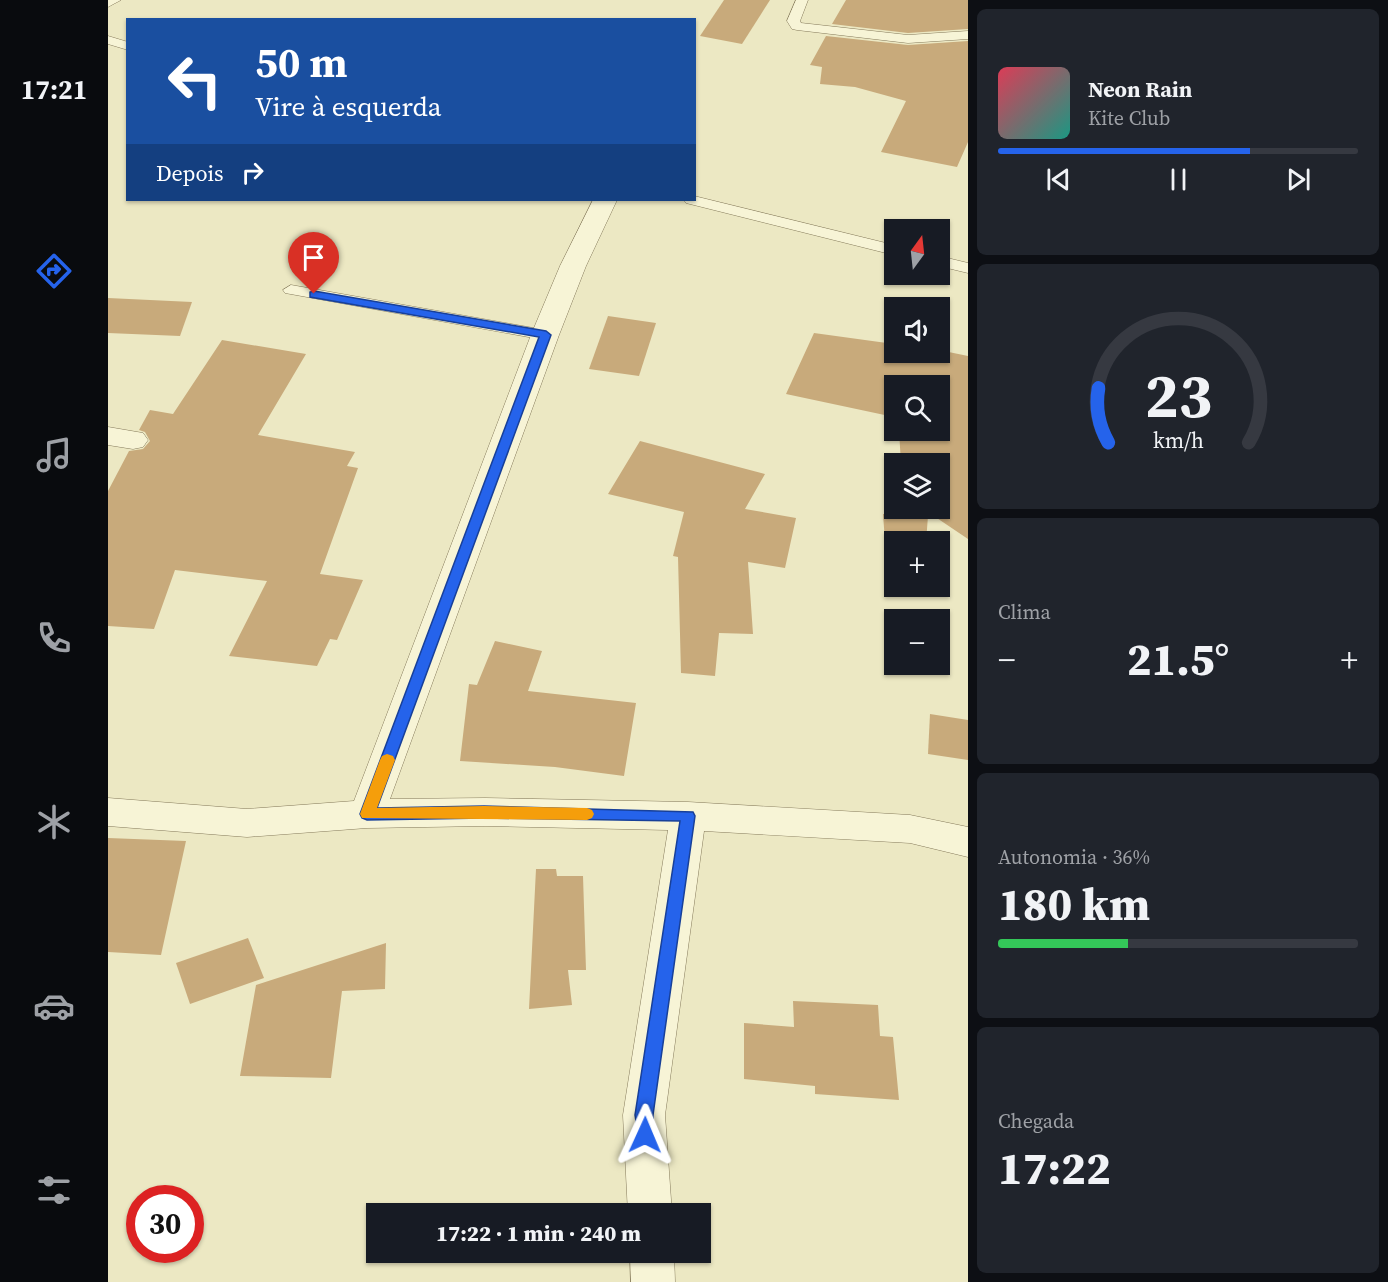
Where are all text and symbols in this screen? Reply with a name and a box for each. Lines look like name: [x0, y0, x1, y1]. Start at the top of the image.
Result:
text: 50 m: [255, 33, 348, 91]
icon: left: [156, 42, 234, 120]
text: 17:21: [21, 71, 87, 108]
text: Neon Rain: [1088, 74, 1192, 104]
text: Vire à esquerda: [255, 88, 441, 125]
text: Kite Club: [1088, 104, 1170, 132]
icon: right: [236, 156, 269, 189]
text: Depois: [156, 158, 224, 188]
icon: previous: [1042, 163, 1075, 196]
icon: pause: [1162, 163, 1195, 196]
icon: next: [1282, 163, 1315, 196]
north arrow: [884, 219, 950, 285]
map controls: [884, 219, 950, 675]
pin: [288, 232, 339, 294]
icon: arrive: [297, 241, 330, 274]
icon: directions: [33, 250, 75, 292]
button: sound: [884, 297, 950, 363]
text: 23: [1144, 353, 1212, 439]
button: search: [884, 375, 950, 441]
text: km/h: [1152, 427, 1204, 456]
icon: music: [33, 434, 75, 476]
button: layers: [884, 453, 950, 519]
button: +: [884, 531, 950, 597]
text: Clima: [998, 598, 1051, 626]
button: −: [884, 609, 950, 675]
icon: phone: [33, 617, 75, 659]
text: 21.5°: [1127, 628, 1229, 690]
text: −: [998, 637, 1016, 682]
text: +: [1341, 637, 1358, 682]
icon: climate: [33, 801, 75, 843]
text: Autonomia · 36%: [998, 843, 1150, 871]
text: 180 km: [998, 873, 1150, 935]
icon: car: [33, 985, 75, 1027]
position arrow: [613, 1103, 677, 1167]
text: Chegada: [998, 1107, 1074, 1135]
text: 17:22: [998, 1137, 1111, 1199]
icon: filters: [33, 1169, 75, 1211]
speed limit sign: 30: [126, 1185, 204, 1263]
text: 17:22 · 1 min · 240 m: [436, 1218, 641, 1248]

